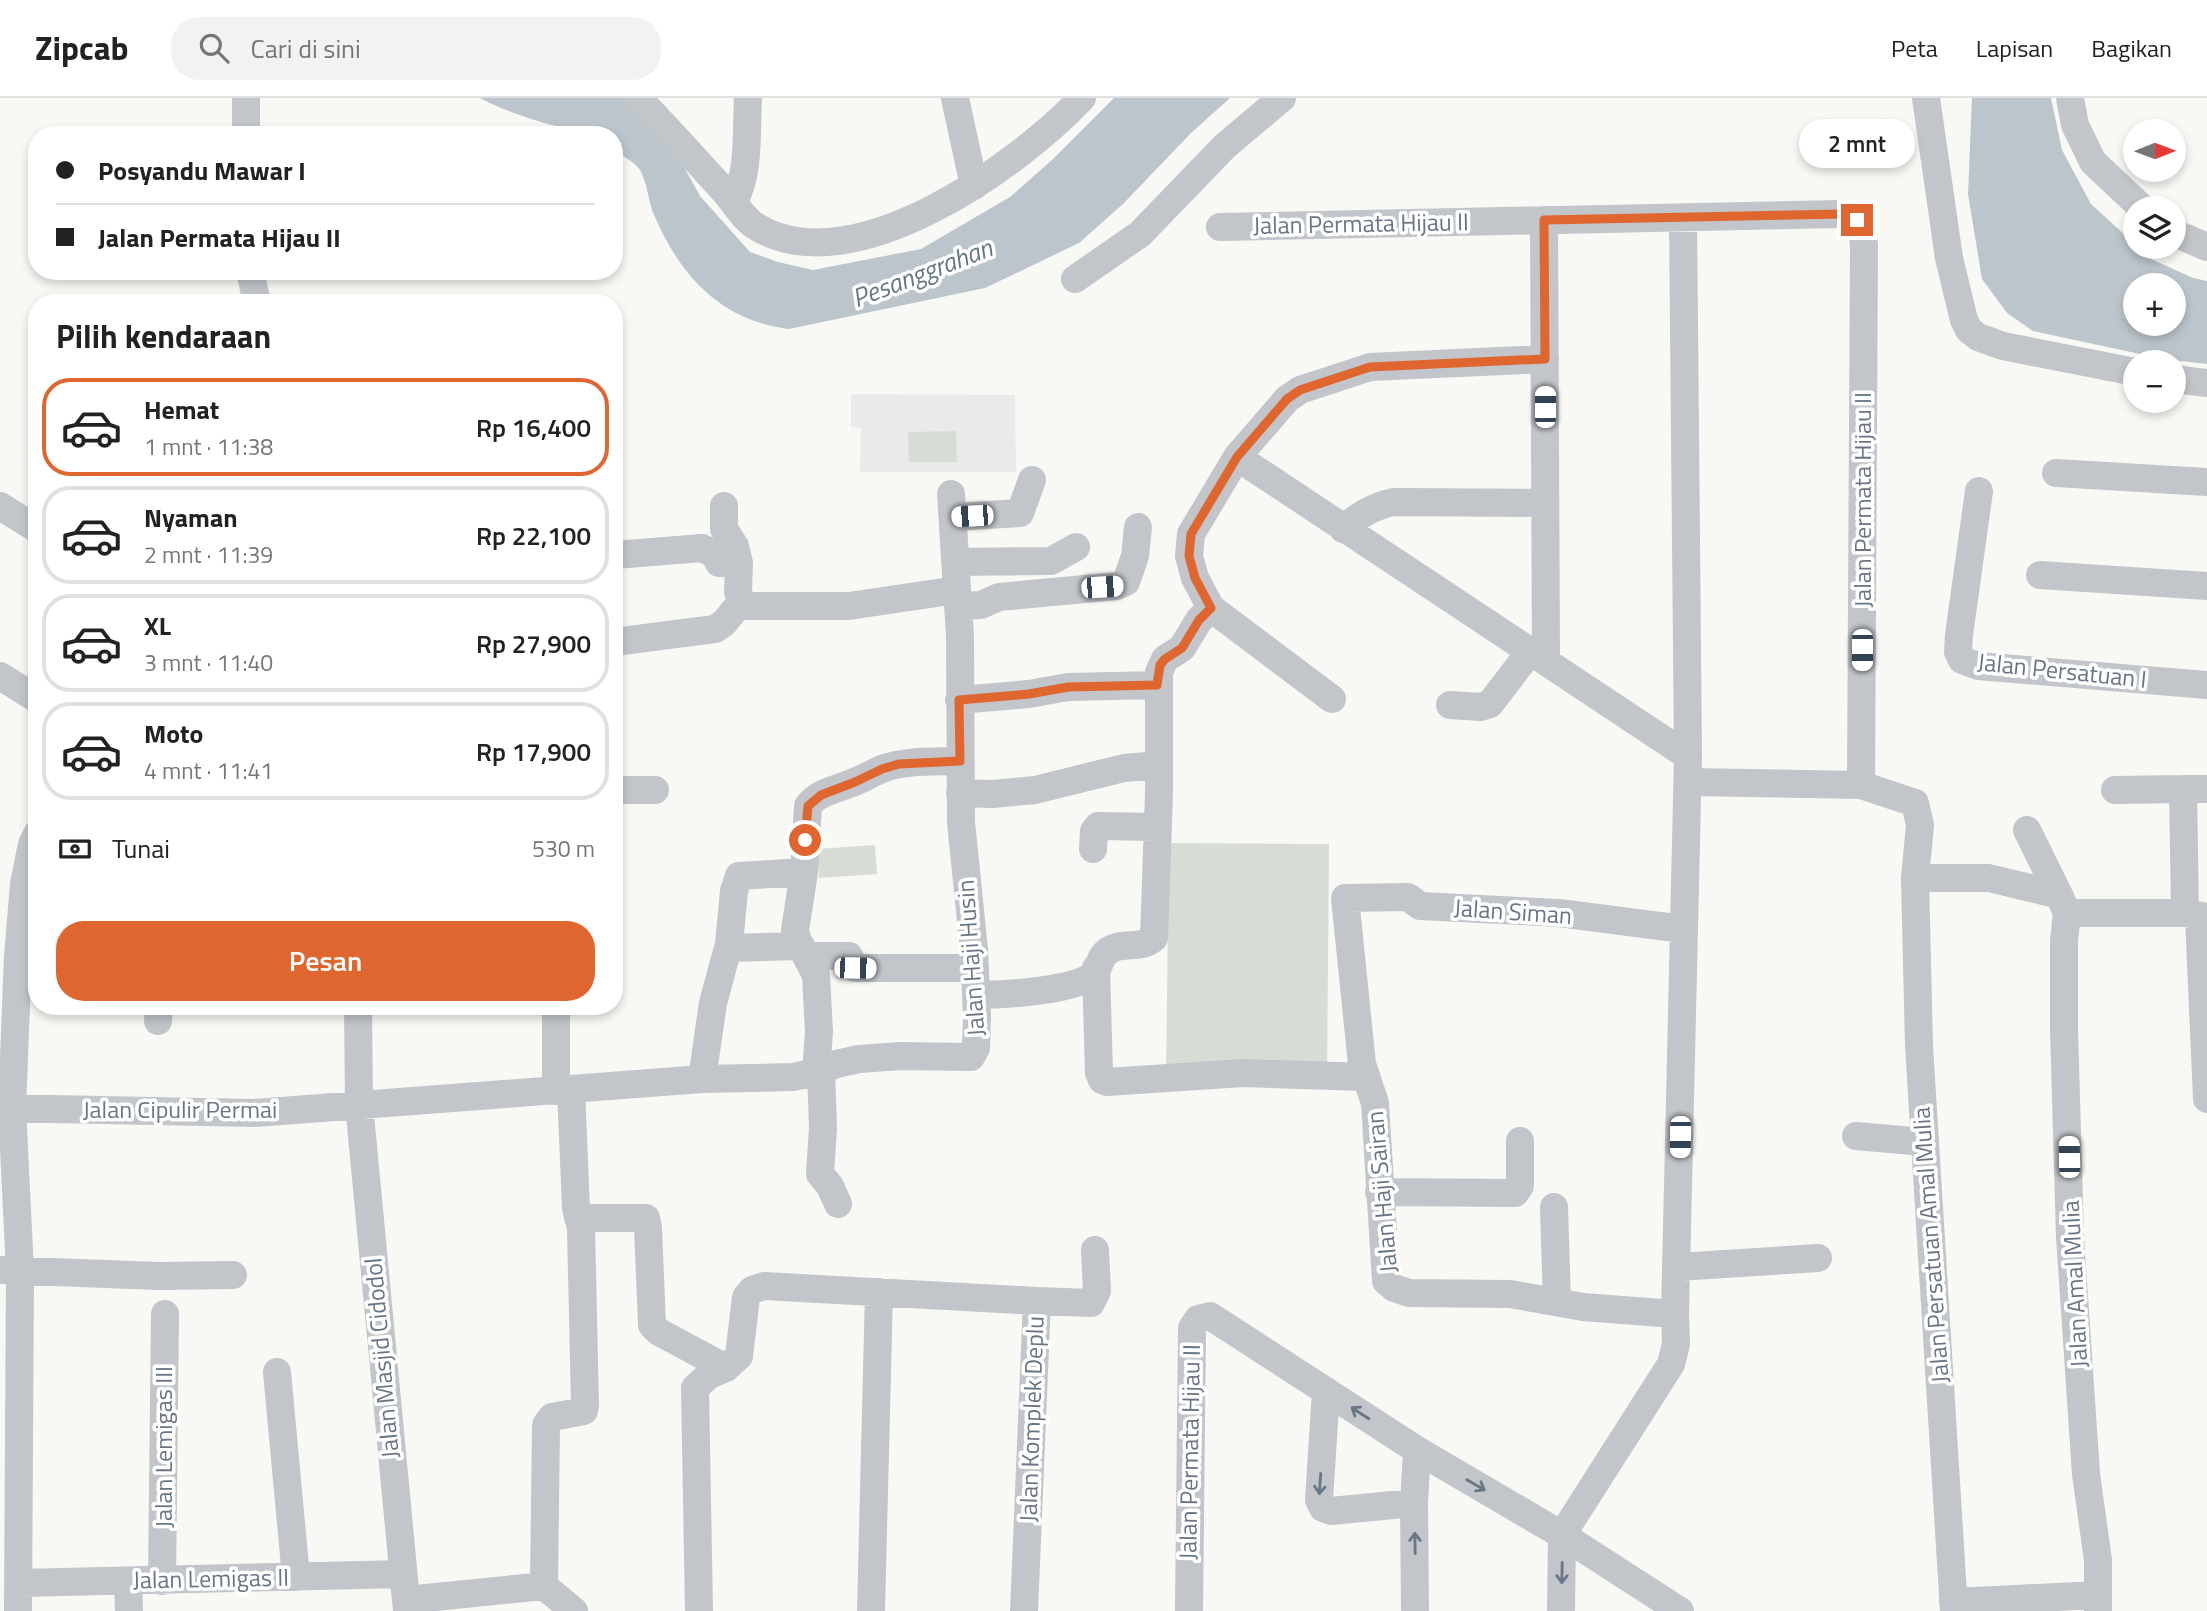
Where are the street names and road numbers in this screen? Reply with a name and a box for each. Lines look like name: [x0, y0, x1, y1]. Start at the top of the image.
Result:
street label: Jalan Permata Hijau II: [1253, 203, 1469, 243]
street label: Jalan Permata Hijau II: [1844, 392, 1880, 608]
street label: Jalan Persatuan I: [1976, 643, 2148, 697]
street label: Jalan Haji Husin: [947, 879, 993, 1038]
street label: Jalan Siman: [1453, 889, 1573, 933]
street label: Jalan Cipulir Permai: [83, 1091, 277, 1127]
street label: Jalan Persatuan Amal Mulia: [1902, 1106, 1958, 1384]
street label: Jalan Haji Sairan: [1356, 1110, 1406, 1274]
street label: Jalan Amal Mulia: [2052, 1199, 2096, 1369]
street label: Jalan Masjid Cidodol: [354, 1256, 408, 1460]
street label: Jalan Komplek Deplu: [1009, 1315, 1053, 1523]
street label: Jalan Permata Hijau II: [1169, 1344, 1209, 1560]
street label: Jalan Lemigas III: [145, 1366, 181, 1528]
street label: Jalan Lemigas II: [133, 1559, 289, 1597]

